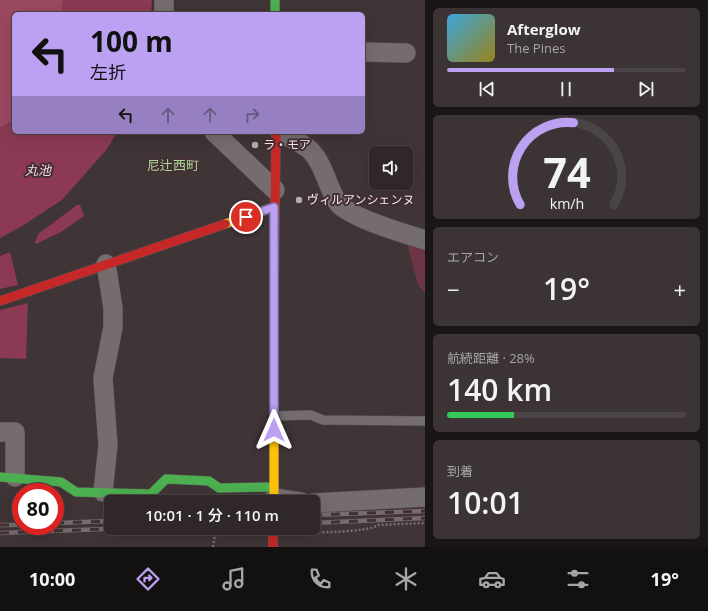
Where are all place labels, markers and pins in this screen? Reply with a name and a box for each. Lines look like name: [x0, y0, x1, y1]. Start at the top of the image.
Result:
place label: ラ・モア: [263, 136, 311, 153]
marker: ラ・モア: [250, 140, 260, 150]
place label: ヴィルアンシェンヌ: [307, 191, 415, 208]
marker: ヴィルアンシェンヌ: [294, 195, 304, 205]
pin: [229, 200, 263, 234]

